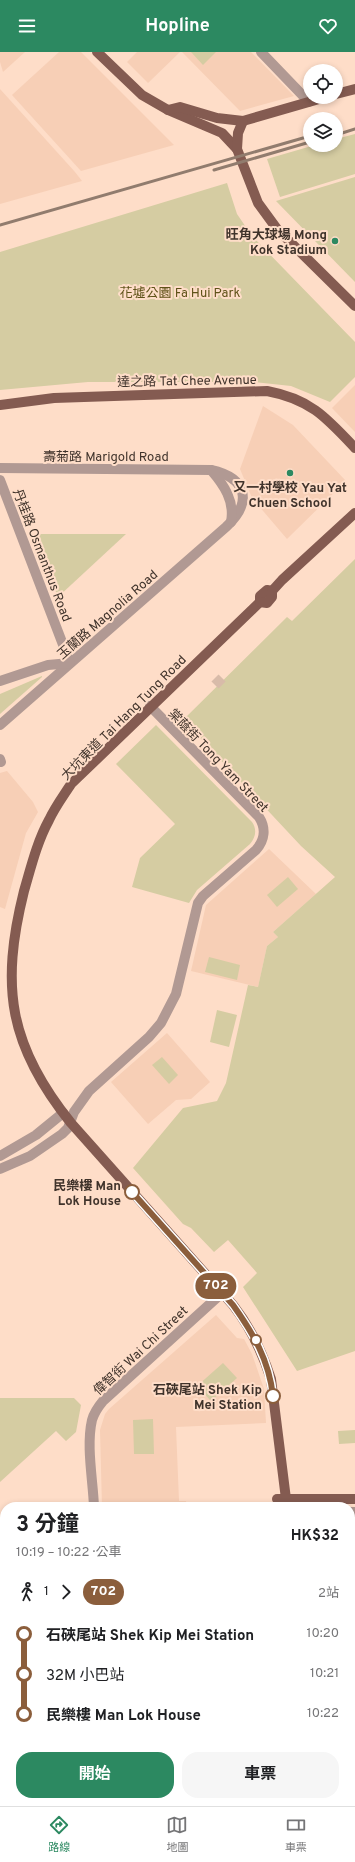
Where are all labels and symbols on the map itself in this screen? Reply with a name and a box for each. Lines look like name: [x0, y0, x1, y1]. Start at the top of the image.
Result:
place label: 旺角大球場 Mong Kok Stadium: [226, 227, 327, 259]
marker: 旺角大球場 Mong Kok Stadium: [330, 236, 340, 246]
park label: 花墟公園 Fa Hui Park: [120, 286, 241, 302]
street label: 達之路 Tat Chee Avenue: [117, 373, 257, 391]
street label: 壽菊路 Marigold Road: [43, 450, 169, 466]
marker: 又一村學校 Yau Yat Chuen School: [285, 468, 295, 478]
place label: 又一村學校 Yau Yat Chuen School: [233, 480, 347, 512]
street label: 丹桂路 Osmanthus Road: [8, 487, 74, 624]
street label: 玉蘭路 Magnolia Road: [55, 567, 162, 664]
street label: 大坑東道 Tai Hang Tung Road: [58, 652, 190, 784]
street label: 棠蔭街 Tong Yam Street: [164, 706, 272, 816]
place label: 民樂樓 Man Lok House: [53, 1178, 121, 1210]
marker: 民樂樓 Man Lok House: [124, 1184, 140, 1200]
line badge: 702: [193, 1273, 239, 1299]
street label: 偉智街 Wai Chi Street: [91, 1303, 192, 1400]
unlabelled marker: [250, 1334, 262, 1346]
place label: 石硤尾站 Shek Kip Mei Station: [153, 1383, 262, 1414]
marker: 石硤尾站 Shek Kip Mei Station: [265, 1388, 281, 1404]

